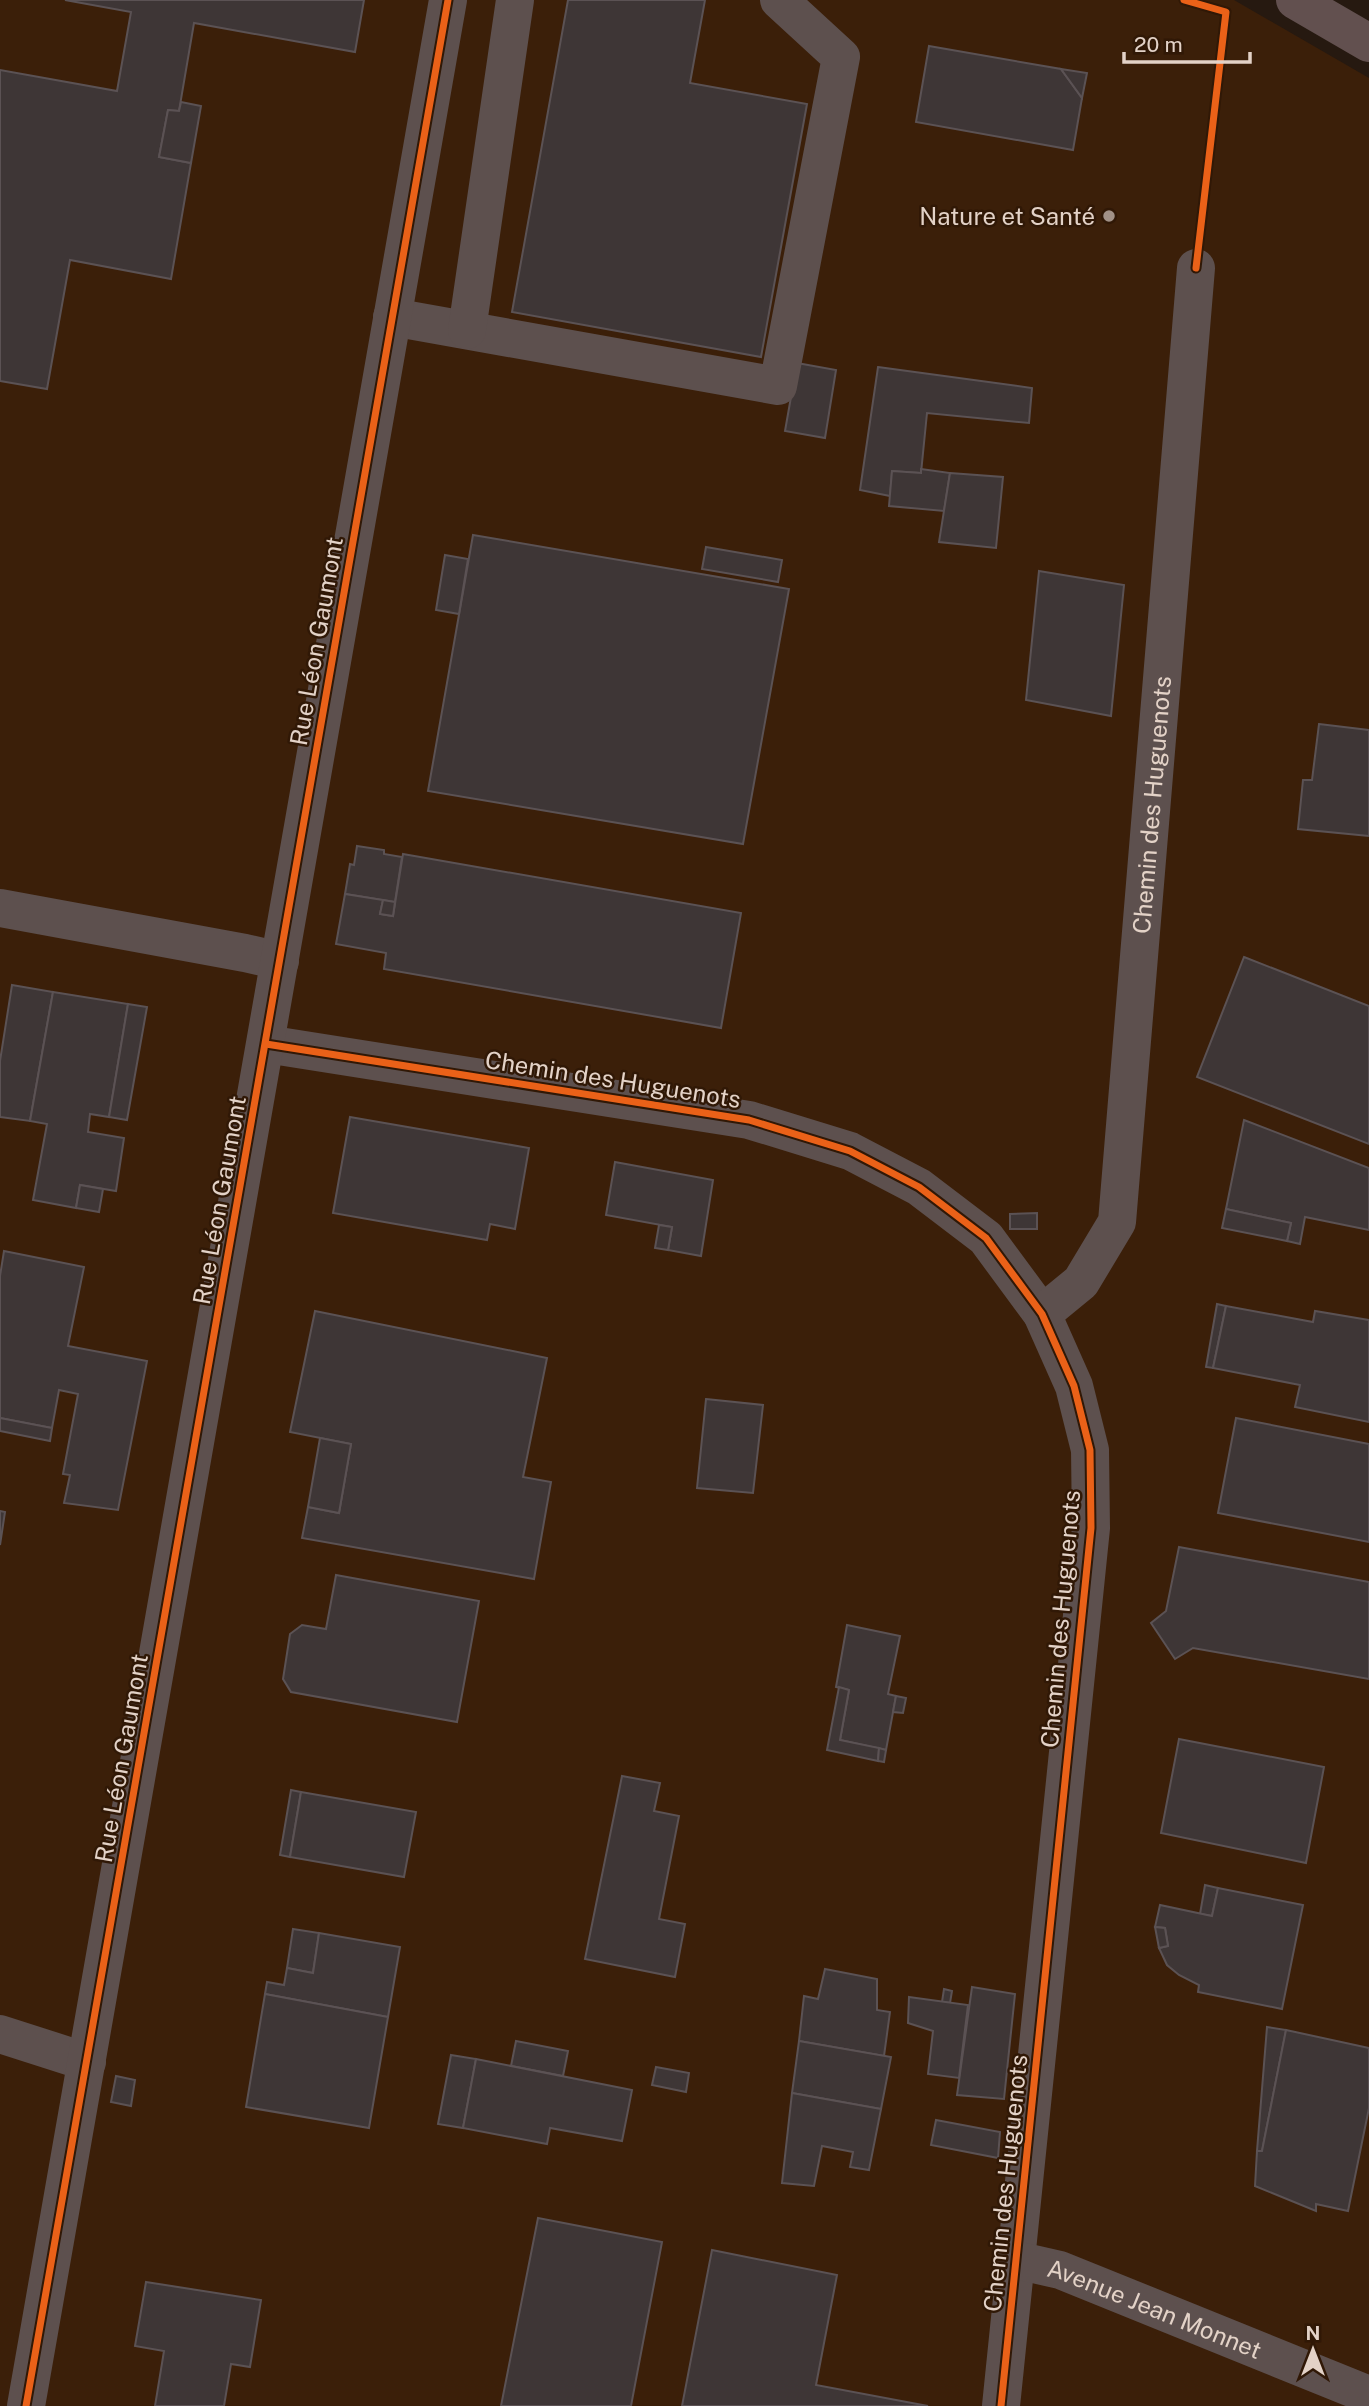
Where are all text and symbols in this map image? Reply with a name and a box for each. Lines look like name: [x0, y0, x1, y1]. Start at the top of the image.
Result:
scale bar: [1124, 21, 1250, 65]
text: 20 m: [1134, 32, 1183, 57]
place label: Nature et Santé: [919, 202, 1095, 230]
marker: Nature et Santé: [1101, 208, 1117, 224]
street label: Rue Léon Gaumont: [284, 534, 348, 748]
street label: Chemin des Huguenots: [1127, 675, 1176, 935]
street label: Chemin des Huguenots: [483, 1045, 743, 1113]
street label: Rue Léon Gaumont: [187, 1093, 251, 1307]
street label: Chemin des Huguenots: [1035, 1489, 1085, 1749]
street label: Rue Léon Gaumont: [89, 1651, 153, 1865]
street label: Chemin des Huguenots: [978, 2053, 1032, 2313]
street label: Avenue Jean Monnet: [1045, 2254, 1266, 2364]
north arrow: [1278, 2315, 1348, 2385]
text: N: [1306, 2322, 1320, 2344]

